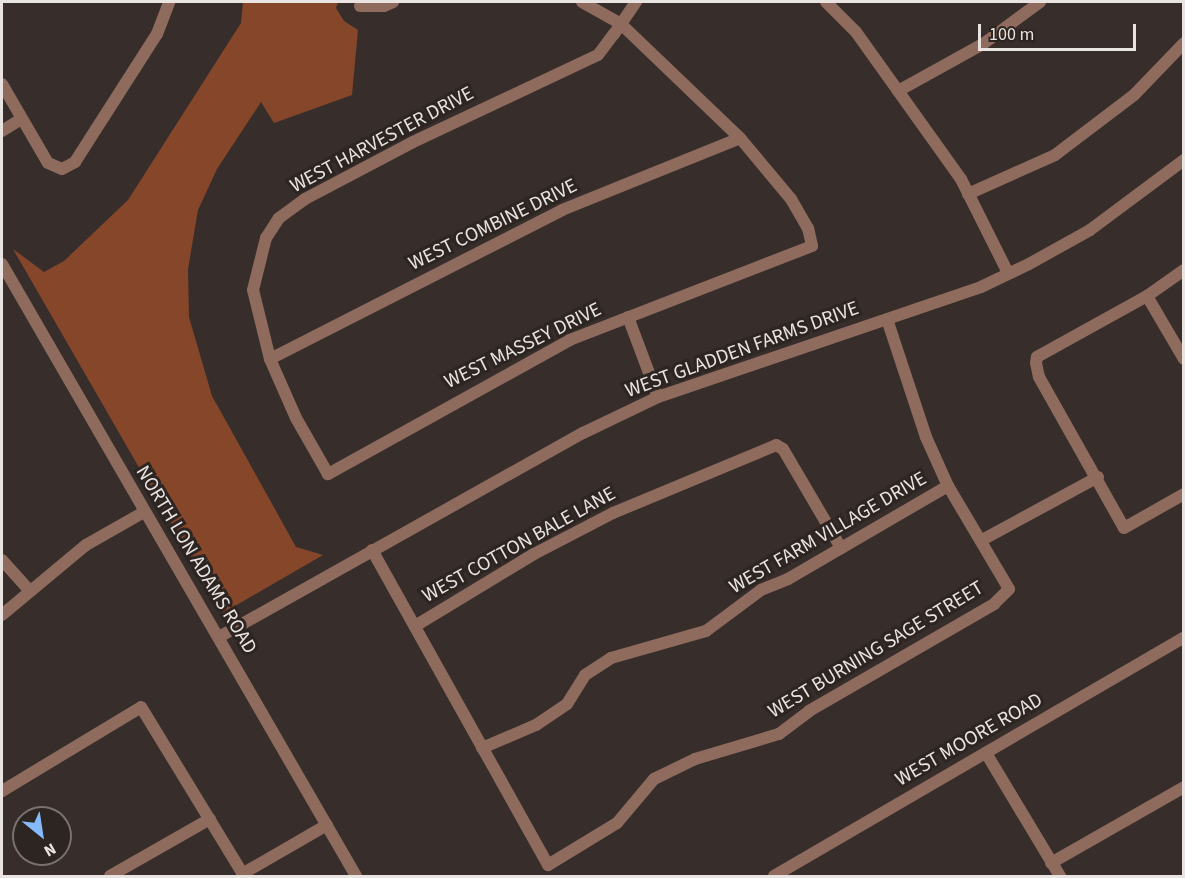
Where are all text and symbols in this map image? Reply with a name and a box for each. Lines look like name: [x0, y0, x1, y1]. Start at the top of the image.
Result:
scale bar: [981, 12, 1138, 50]
text: 100 m: [989, 22, 1034, 47]
street label: WEST HARVESTER DRIVE: [286, 81, 478, 199]
street label: WEST COMBINE DRIVE: [405, 174, 581, 276]
street label: WEST GLADDEN FARMS DRIVE: [622, 297, 862, 403]
street label: WEST MASSEY DRIVE: [441, 298, 605, 394]
street label: NORTH LON ADAMS ROAD: [130, 462, 262, 658]
street label: WEST FARM VILLAGE DRIVE: [725, 467, 931, 599]
street label: WEST COTTON BALE LANE: [418, 482, 620, 608]
street label: WEST BURNING SAGE STREET: [764, 576, 988, 724]
street label: WEST MOORE ROAD: [891, 688, 1047, 792]
north arrow: [12, 806, 72, 866]
text: N: [40, 838, 60, 862]

